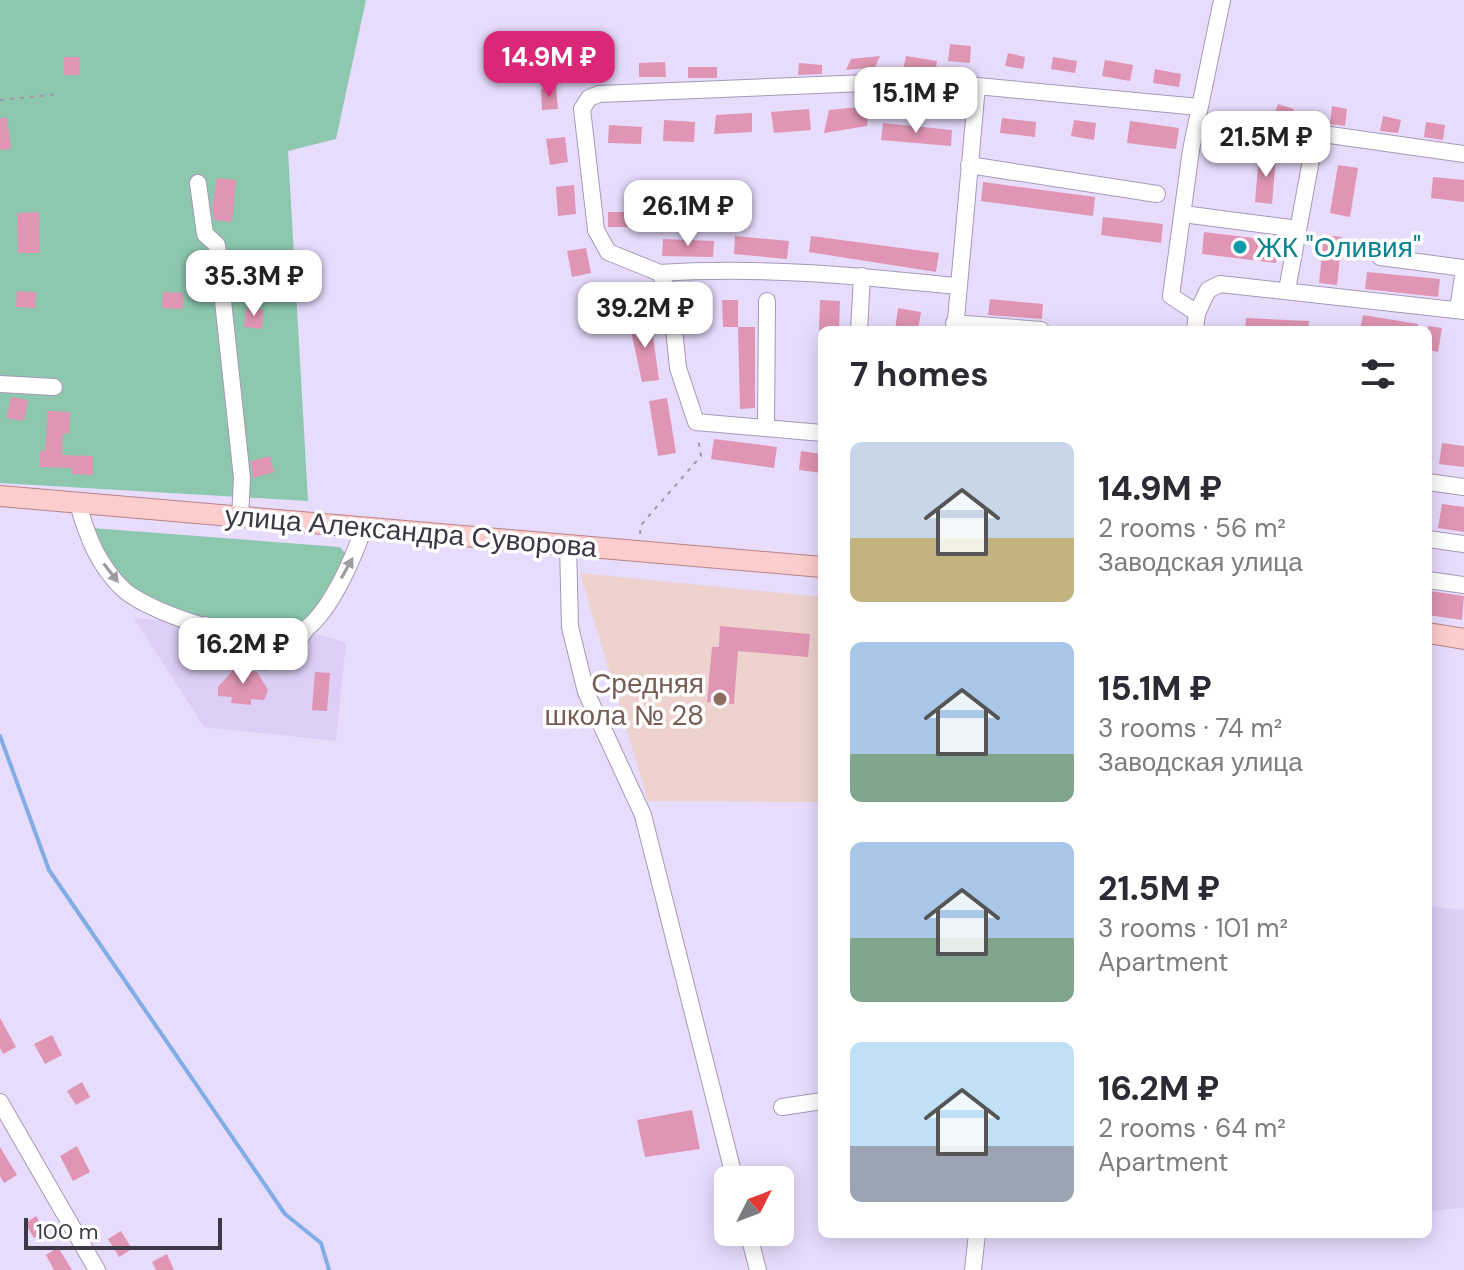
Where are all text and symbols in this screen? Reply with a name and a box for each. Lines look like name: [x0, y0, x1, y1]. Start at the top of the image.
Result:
pin: 14.9M ₽: [475, 31, 623, 99]
text: 14.9M ₽: [502, 40, 596, 74]
pin: 15.1M ₽: [842, 67, 990, 135]
text: 15.1M ₽: [873, 76, 959, 110]
pin: 21.5M ₽: [1192, 111, 1340, 179]
text: 21.5M ₽: [1219, 120, 1313, 154]
pin: 26.1M ₽: [614, 180, 762, 248]
text: 26.1M ₽: [642, 189, 734, 223]
place label: ЖК "Оливия": [1256, 229, 1421, 266]
marker: ЖК "Оливия": [1231, 238, 1249, 256]
pin: 35.3M ₽: [180, 250, 328, 318]
text: 35.3M ₽: [204, 259, 304, 293]
pin: 39.2M ₽: [571, 282, 719, 350]
text: 39.2M ₽: [596, 291, 694, 325]
text: 7 homes: [850, 352, 989, 397]
icon: filters: [1356, 352, 1400, 396]
text: 14.9M ₽: [1098, 466, 1222, 511]
icon: home: [914, 474, 1010, 570]
street label: улица Александра Суворова: [223, 497, 599, 566]
text: 2 rooms · 56 m²: [1098, 511, 1286, 545]
text: Заводская улица: [1098, 545, 1303, 579]
one-way arrow: [340, 557, 354, 579]
one-way arrow: [102, 563, 118, 583]
pin: 16.2M ₽: [169, 618, 317, 686]
text: 16.2M ₽: [197, 627, 289, 661]
place label: Средняя школа № 28: [544, 665, 704, 734]
text: 15.1M ₽: [1098, 666, 1212, 711]
icon: home: [914, 674, 1010, 770]
marker: Средняя школа № 28: [711, 690, 729, 708]
text: 3 rooms · 74 m²: [1098, 711, 1282, 745]
text: Заводская улица: [1098, 745, 1303, 779]
text: 21.5M ₽: [1098, 866, 1220, 911]
icon: home: [914, 874, 1010, 970]
text: 3 rooms · 101 m²: [1098, 911, 1288, 945]
text: Apartment: [1098, 945, 1229, 979]
text: 16.2M ₽: [1098, 1066, 1219, 1111]
icon: home: [914, 1074, 1010, 1170]
text: 2 rooms · 64 m²: [1098, 1111, 1286, 1145]
text: Apartment: [1098, 1145, 1229, 1179]
north arrow: [714, 1166, 794, 1246]
map controls: [714, 1166, 794, 1246]
scale bar: [24, 1214, 222, 1250]
text: 100 m: [36, 1217, 98, 1246]

